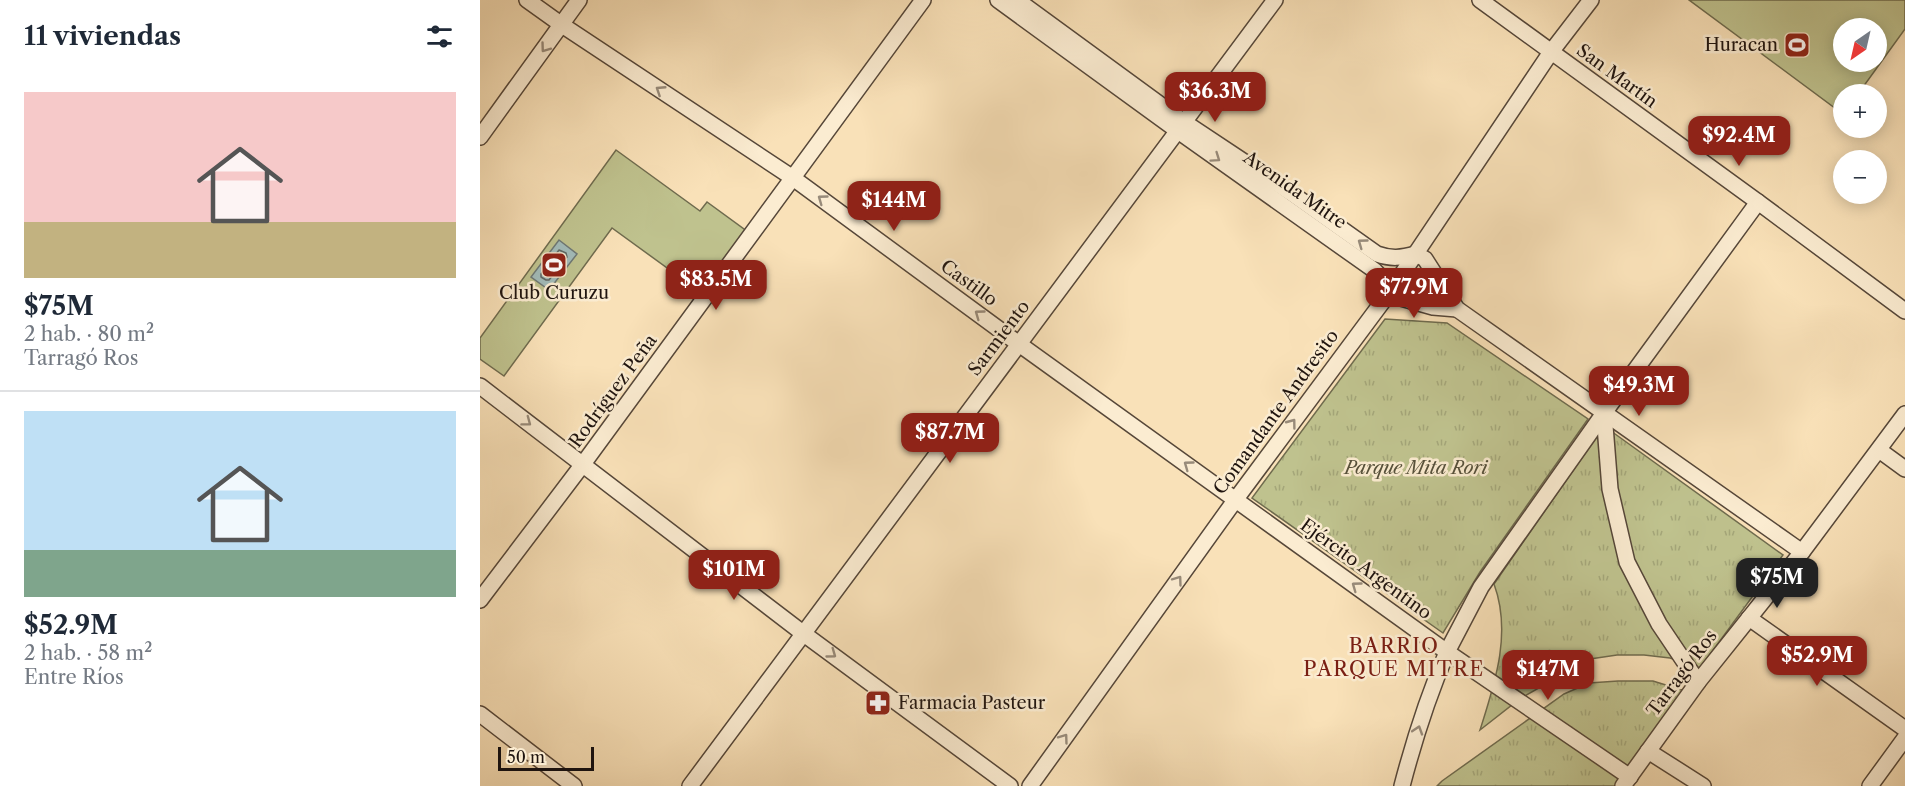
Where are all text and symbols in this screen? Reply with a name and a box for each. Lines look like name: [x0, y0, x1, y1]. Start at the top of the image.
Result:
north arrow: [1833, 18, 1887, 72]
map controls: [1833, 18, 1887, 204]
text: 11 viviendas: [24, 20, 181, 52]
icon: filters: [423, 20, 456, 53]
sports icon: Huracan: [1782, 30, 1812, 60]
place label: Huracan: [1705, 34, 1778, 56]
street label: San Martín: [1572, 39, 1662, 113]
one-way arrow: [541, 41, 552, 52]
pin: $36.3M: [1166, 72, 1264, 123]
text: $36.3M: [1179, 79, 1251, 103]
button: +: [1833, 84, 1887, 138]
one-way arrow: [656, 86, 667, 97]
pin: $92.4M: [1690, 116, 1788, 167]
text: $92.4M: [1702, 123, 1776, 147]
icon: home: [186, 131, 294, 239]
street label: Avenida Mitre: [1238, 146, 1351, 234]
button: −: [1833, 150, 1887, 204]
one-way arrow: [1209, 151, 1220, 162]
pin: $144M: [852, 181, 936, 232]
text: $144M: [861, 188, 927, 212]
one-way arrow: [817, 195, 828, 206]
one-way arrow: [1357, 239, 1368, 250]
sports icon: Club Curuzu: [539, 250, 569, 280]
street label: Castillo: [936, 255, 1002, 311]
pin: $83.5M: [667, 260, 765, 311]
text: $83.5M: [680, 267, 752, 291]
pin: $77.9M: [1365, 268, 1463, 319]
text: $77.9M: [1379, 275, 1449, 299]
place label: Club Curuzu: [499, 282, 609, 304]
text: $75M: [24, 290, 94, 322]
street label: Sarmiento: [964, 296, 1034, 380]
one-way arrow: [974, 310, 985, 321]
text: 2 hab. · 80 m²: [24, 322, 154, 346]
street label: Comandante Andresito: [1209, 325, 1343, 499]
street label: Rodríguez Peña: [564, 330, 662, 452]
text: Tarragó Ros: [24, 346, 138, 370]
pin: $49.3M: [1590, 366, 1688, 417]
text: $49.3M: [1603, 373, 1675, 397]
pin: $87.7M: [901, 413, 999, 464]
one-way arrow: [520, 414, 531, 425]
one-way arrow: [1285, 418, 1296, 429]
text: $87.7M: [915, 420, 985, 444]
icon: home: [186, 450, 294, 558]
park label: Parque Mita Rori: [1343, 457, 1489, 479]
one-way arrow: [1184, 461, 1195, 472]
street label: Ejército Argentino: [1296, 514, 1436, 624]
pin: $101M: [692, 550, 776, 601]
text: $101M: [703, 557, 765, 581]
pin: $75M: [1741, 558, 1813, 609]
text: $75M: [1750, 565, 1804, 589]
one-way arrow: [1170, 576, 1181, 587]
one-way arrow: [1352, 582, 1363, 593]
text: $52.9M: [24, 609, 118, 641]
street label: Tarragó Ros: [1642, 625, 1722, 721]
district label: BARRIO PARQUE MITRE: [1303, 634, 1485, 681]
pin: $52.9M: [1768, 636, 1866, 687]
text: 2 hab. · 58 m²: [24, 641, 152, 665]
text: $52.9M: [1781, 643, 1853, 667]
one-way arrow: [826, 647, 837, 658]
pin: $147M: [1506, 650, 1590, 701]
text: $147M: [1516, 657, 1580, 681]
text: Entre Ríos: [24, 665, 124, 689]
pharmacy icon: Farmacia Pasteur: [863, 688, 893, 718]
place label: Farmacia Pasteur: [898, 692, 1046, 714]
one-way arrow: [1410, 725, 1423, 736]
one-way arrow: [1057, 734, 1068, 745]
scale bar: [498, 744, 594, 772]
text: 50 m: [507, 747, 545, 767]

